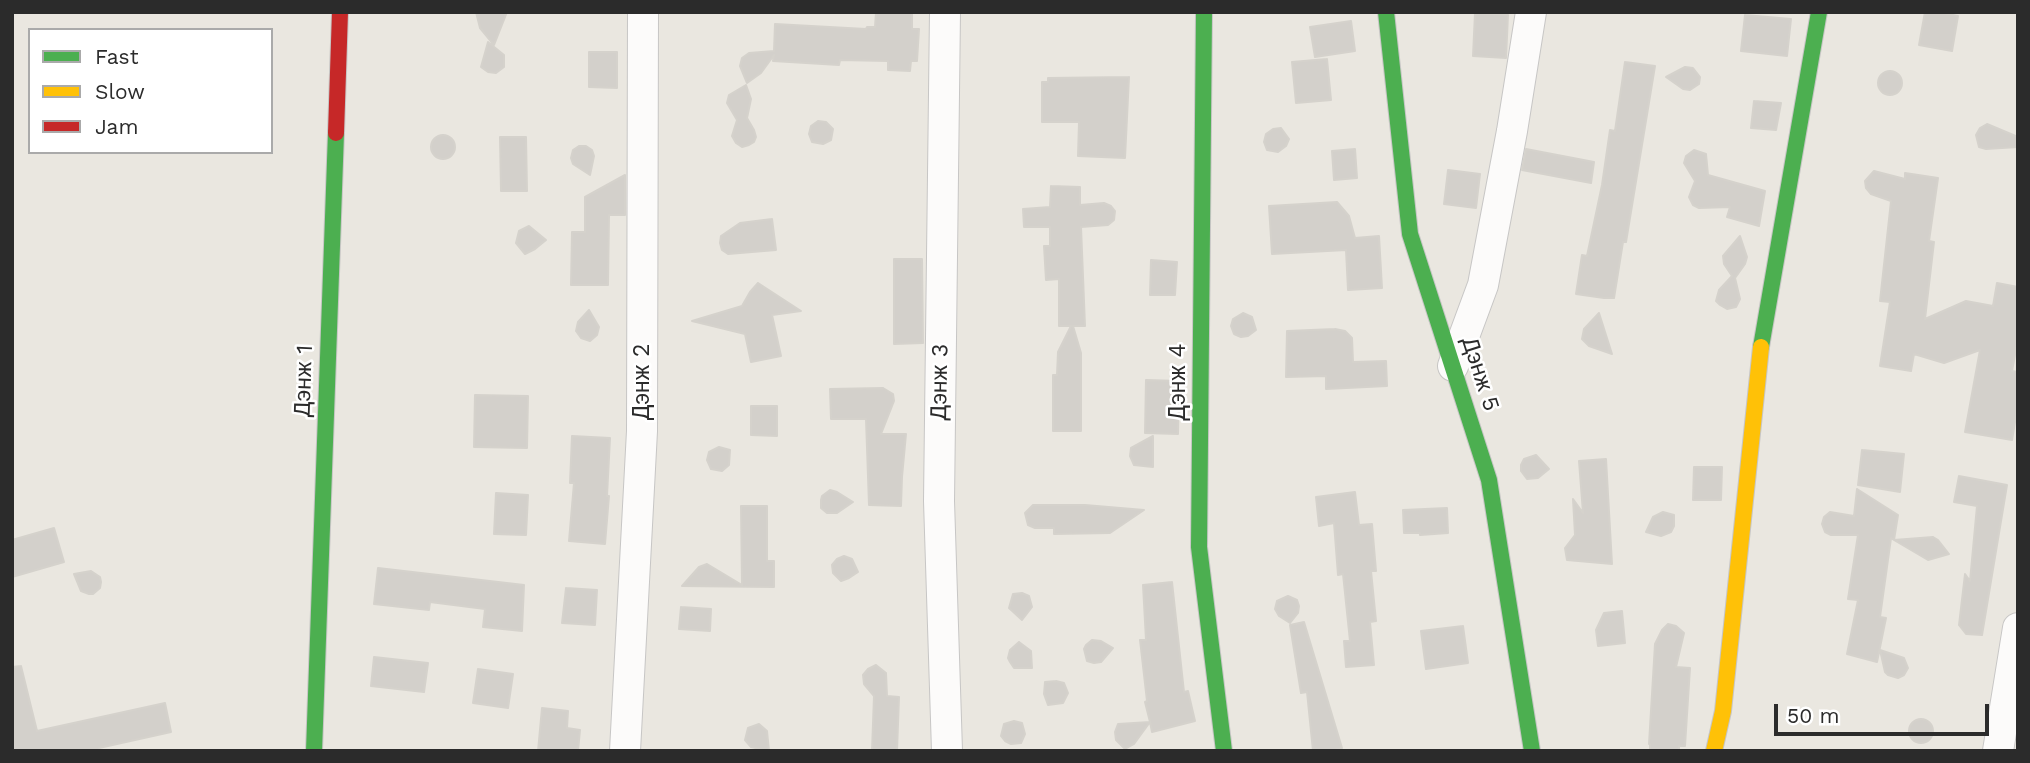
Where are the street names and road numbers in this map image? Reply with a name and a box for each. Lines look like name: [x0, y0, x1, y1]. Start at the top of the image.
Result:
street label: Дэнж 5: [1455, 333, 1505, 415]
street label: Дэнж 3: [926, 343, 954, 421]
street label: Дэнж 4: [1164, 343, 1192, 421]
street label: Дэнж 1: [289, 344, 319, 418]
street label: Дэнж 2: [628, 344, 656, 420]

